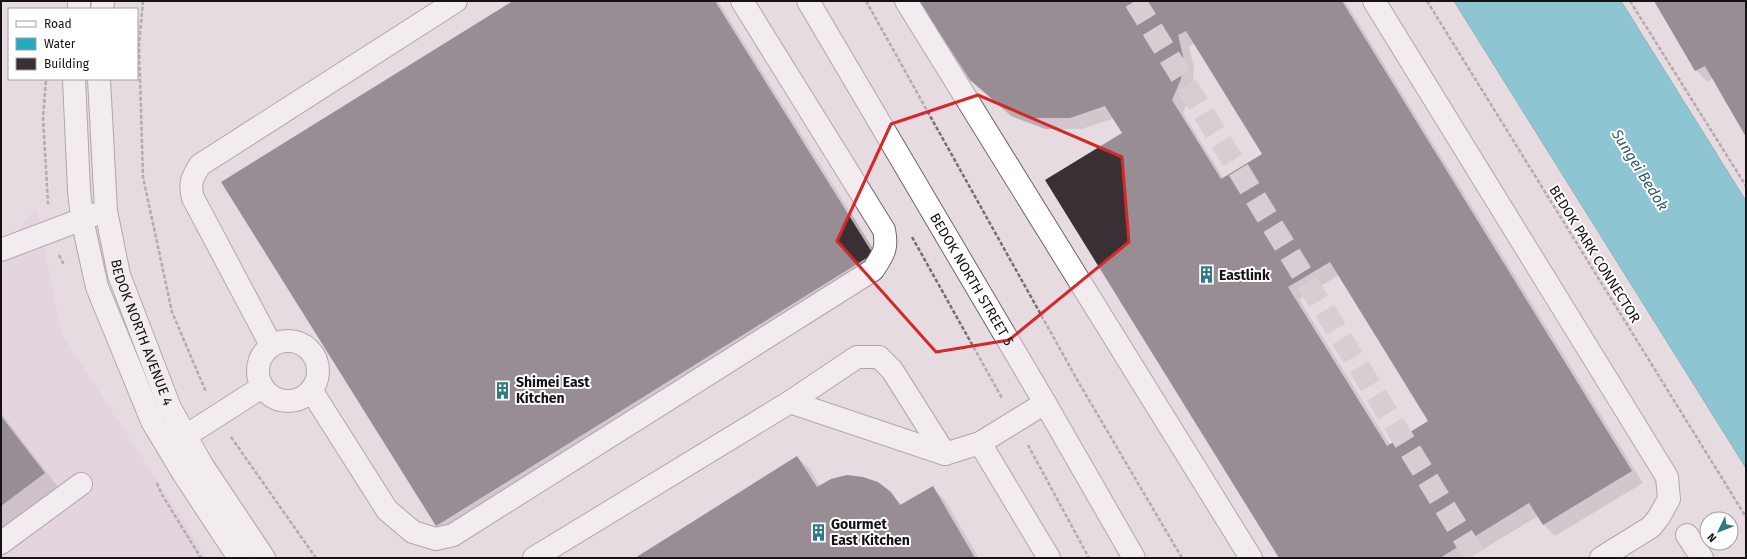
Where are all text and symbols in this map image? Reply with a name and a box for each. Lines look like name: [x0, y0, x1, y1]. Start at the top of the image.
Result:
legend: [8, 8, 138, 80]
text: Road: [44, 17, 72, 31]
text: Water: [44, 37, 76, 51]
text: Building: [44, 57, 90, 71]
water label: Sungei Bedok: [1607, 125, 1672, 214]
street label: BEDOK PARK CONNECTOR: [1545, 182, 1644, 327]
street label: BEDOK NORTH STREET 5: [926, 210, 1017, 349]
street label: BEDOK NORTH AVENUE 4: [107, 258, 176, 409]
building icon: Eastlink: [1196, 265, 1216, 285]
place label: Eastlink: [1219, 267, 1270, 284]
place label: Shimei East Kitchen: [516, 374, 590, 407]
building icon: Shimei East Kitchen: [493, 380, 513, 400]
north arrow: [1699, 511, 1739, 551]
place label: Gourmet East Kitchen: [831, 516, 910, 549]
building icon: Gourmet East Kitchen: [808, 522, 828, 542]
text: N: [1705, 530, 1719, 545]

